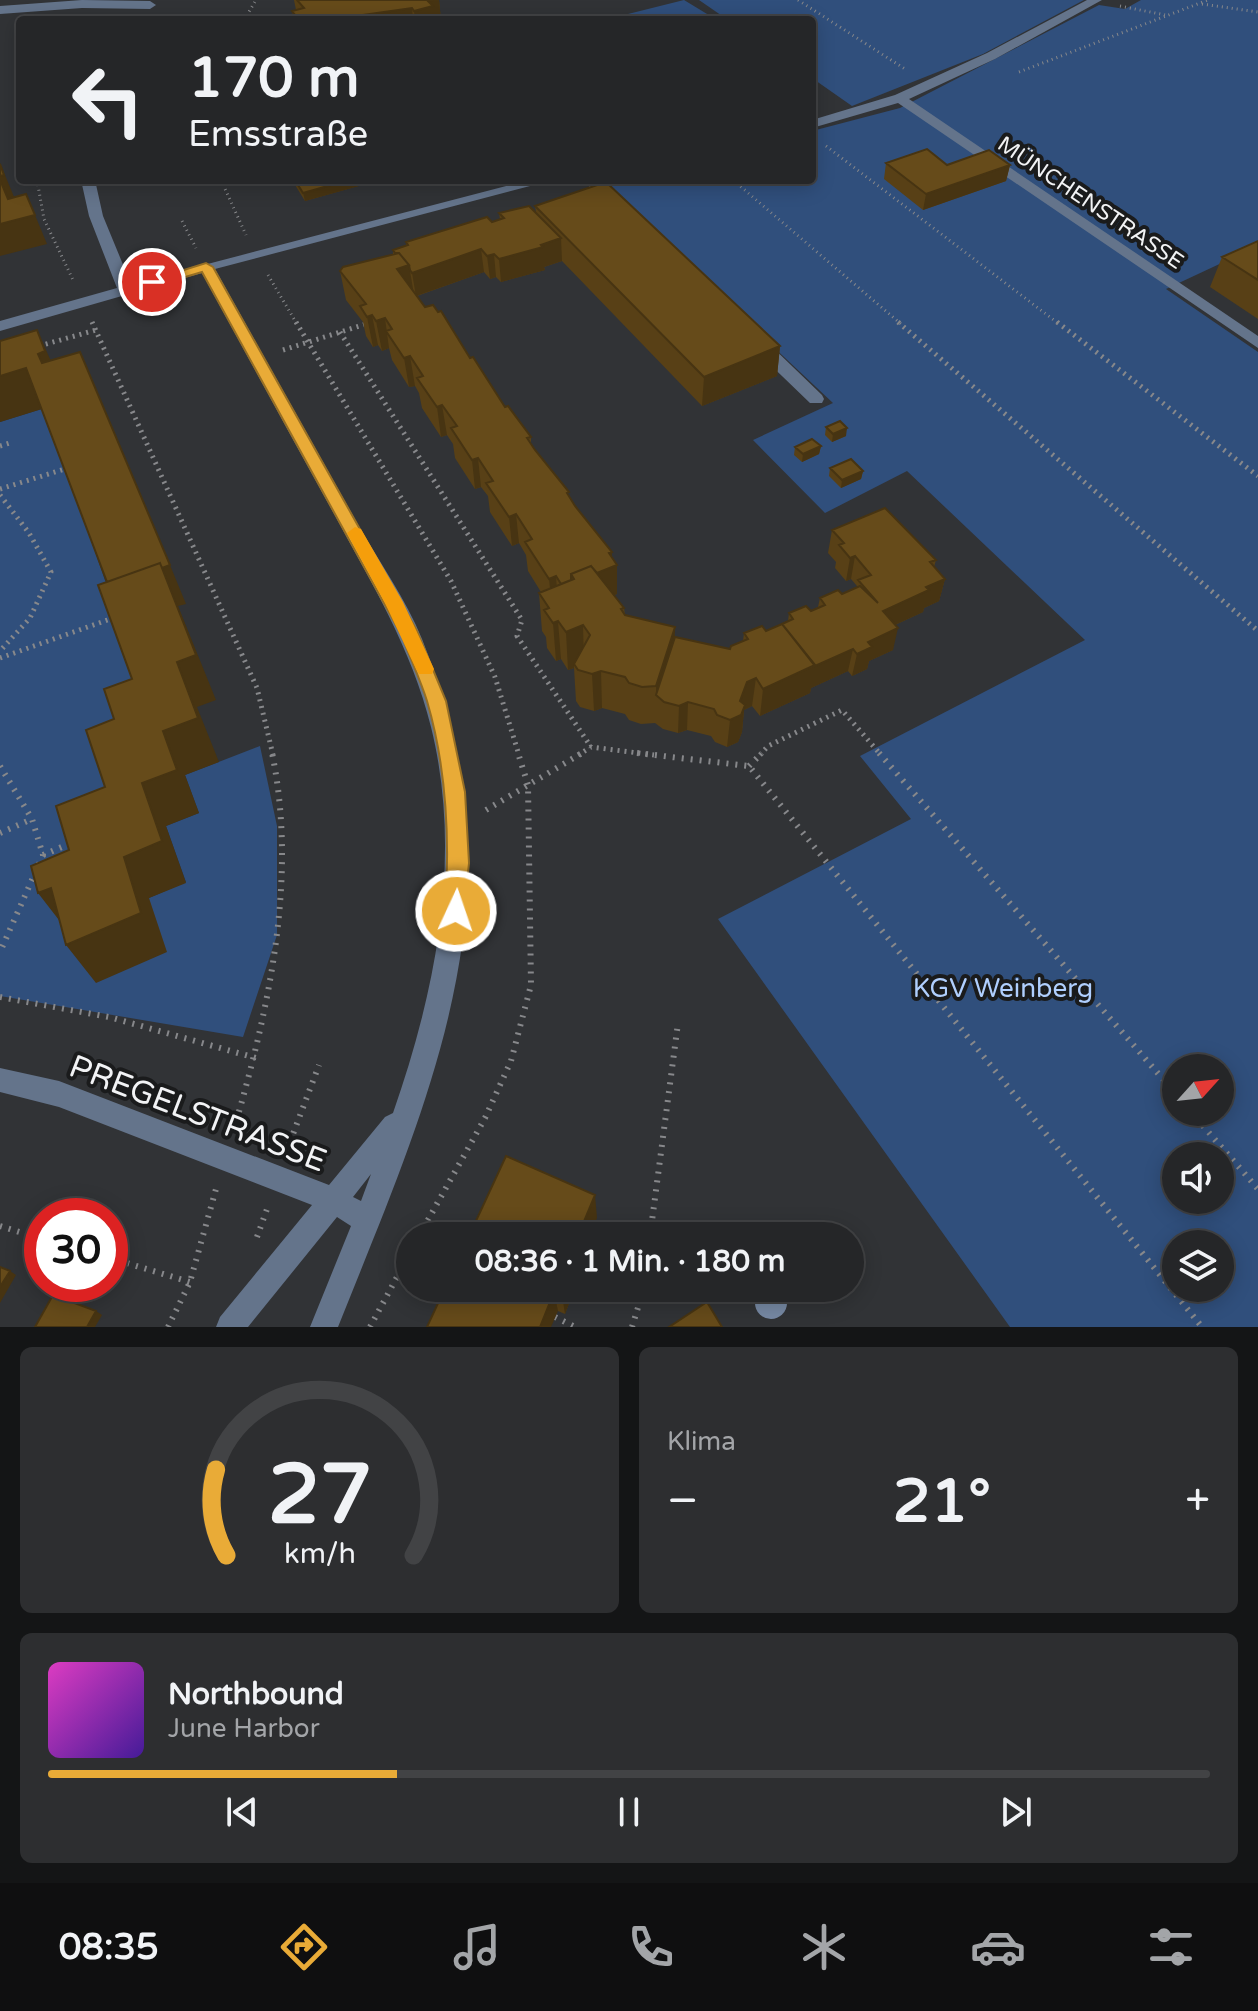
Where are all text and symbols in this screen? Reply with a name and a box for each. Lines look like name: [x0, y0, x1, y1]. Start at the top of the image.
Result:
text: 170 m: [188, 45, 359, 112]
icon: left: [56, 48, 160, 152]
text: Emsstraße: [188, 113, 368, 156]
street label: MÜNCHENSTRASSE: [993, 131, 1188, 275]
pin: [118, 248, 186, 316]
icon: arrive: [130, 260, 174, 304]
position arrow: [414, 869, 498, 953]
park label: KGV Weinberg: [913, 973, 1093, 1004]
street label: PREGELSTRASSE: [64, 1047, 331, 1180]
north arrow: [1162, 1054, 1234, 1126]
map controls: [1162, 1054, 1234, 1302]
button: sound: [1162, 1142, 1234, 1214]
speed limit sign: 30: [24, 1198, 128, 1302]
button: layers: [1162, 1230, 1234, 1302]
text: 08:36 · 1 Min. · 180 m: [475, 1243, 785, 1280]
text: Klima: [667, 1426, 736, 1457]
text: 27: [267, 1446, 372, 1546]
text: 21°: [893, 1466, 991, 1538]
text: −: [667, 1475, 698, 1528]
text: +: [1185, 1475, 1210, 1528]
text: km/h: [284, 1537, 355, 1571]
text: Northbound: [168, 1676, 344, 1713]
text: June Harbor: [168, 1713, 320, 1744]
icon: previous: [220, 1790, 264, 1834]
icon: pause: [607, 1790, 651, 1834]
icon: next: [994, 1790, 1038, 1834]
icon: directions: [276, 1919, 332, 1975]
icon: music: [449, 1919, 505, 1975]
icon: phone: [623, 1919, 679, 1975]
icon: climate: [796, 1919, 852, 1975]
icon: car: [970, 1919, 1026, 1975]
icon: filters: [1143, 1919, 1199, 1975]
text: 08:35: [59, 1926, 159, 1969]

